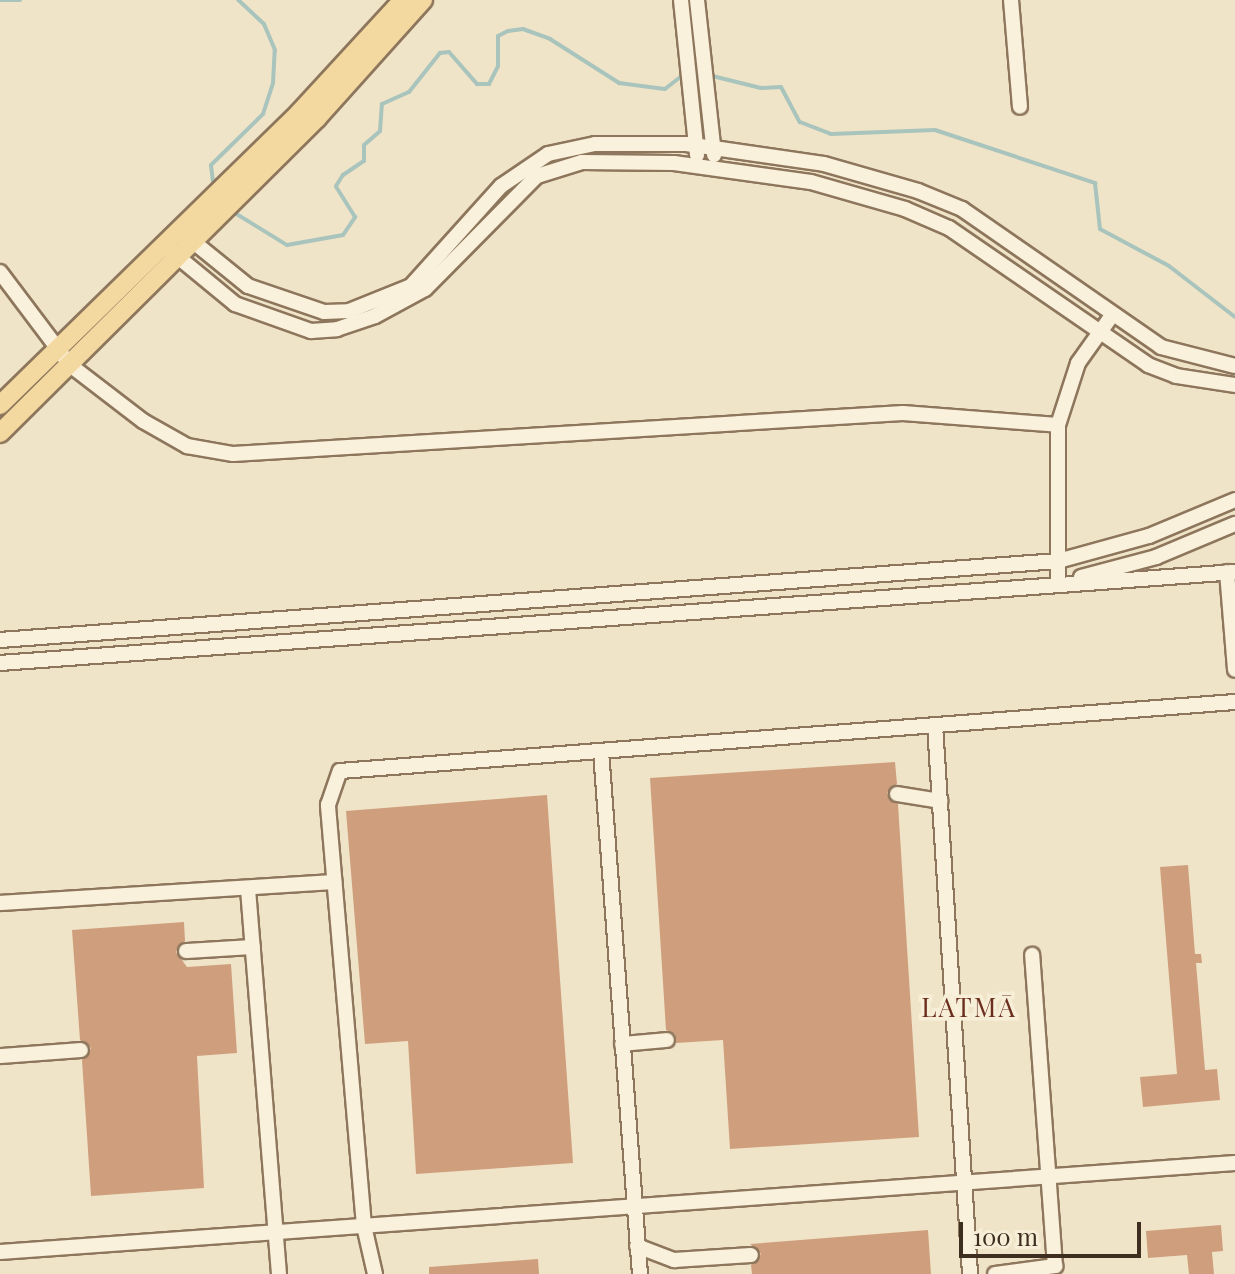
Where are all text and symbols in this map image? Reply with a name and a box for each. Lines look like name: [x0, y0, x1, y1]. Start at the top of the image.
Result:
district label: LATMĀ: [921, 991, 1017, 1023]
scale bar: [963, 1206, 1145, 1256]
text: 100 m: [973, 1220, 1038, 1252]

